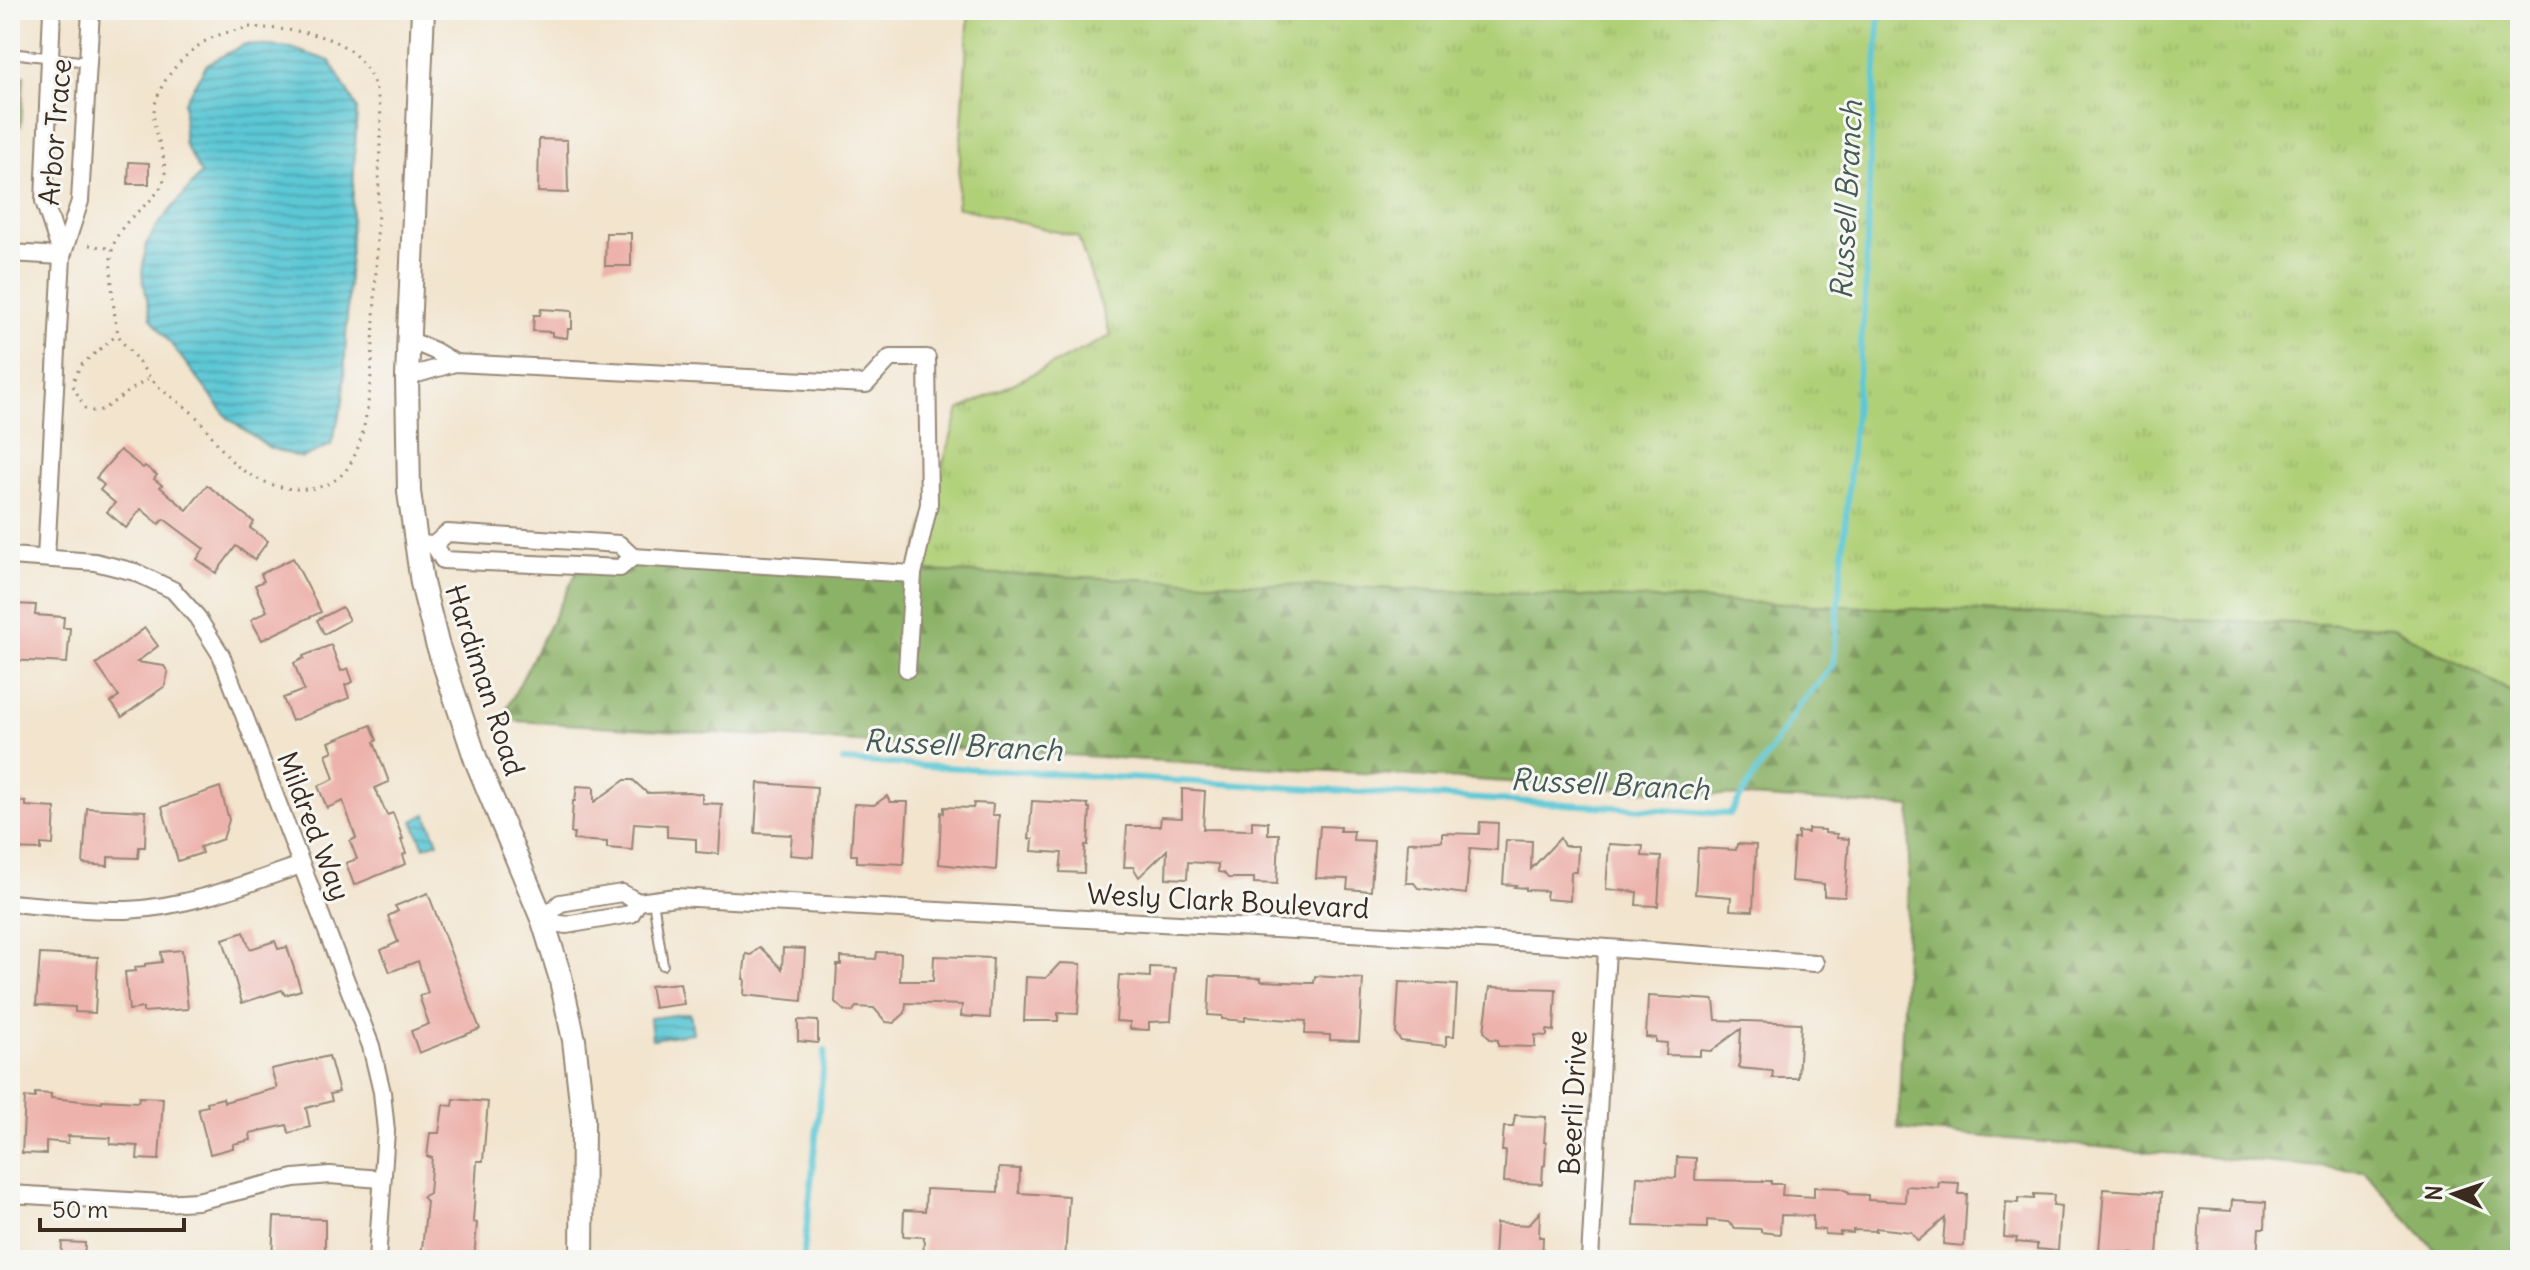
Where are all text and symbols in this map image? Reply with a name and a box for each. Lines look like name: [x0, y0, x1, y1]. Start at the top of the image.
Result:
street label: Arbor Trace: [31, 57, 79, 207]
water label: Russell Branch: [1822, 99, 1870, 300]
street label: Hardiman Road: [437, 580, 533, 780]
water label: Russell Branch: [863, 721, 1064, 769]
street label: Mildred Way: [269, 746, 359, 906]
water label: Russell Branch: [1510, 760, 1711, 808]
street label: Wesly Clark Boulevard: [1086, 876, 1370, 926]
street label: Beerli Drive: [1551, 1029, 1595, 1177]
north arrow: [2414, 1154, 2494, 1234]
scale bar: [40, 1182, 184, 1232]
text: N: [2420, 1185, 2448, 1201]
text: 50 m: [52, 1194, 108, 1224]

